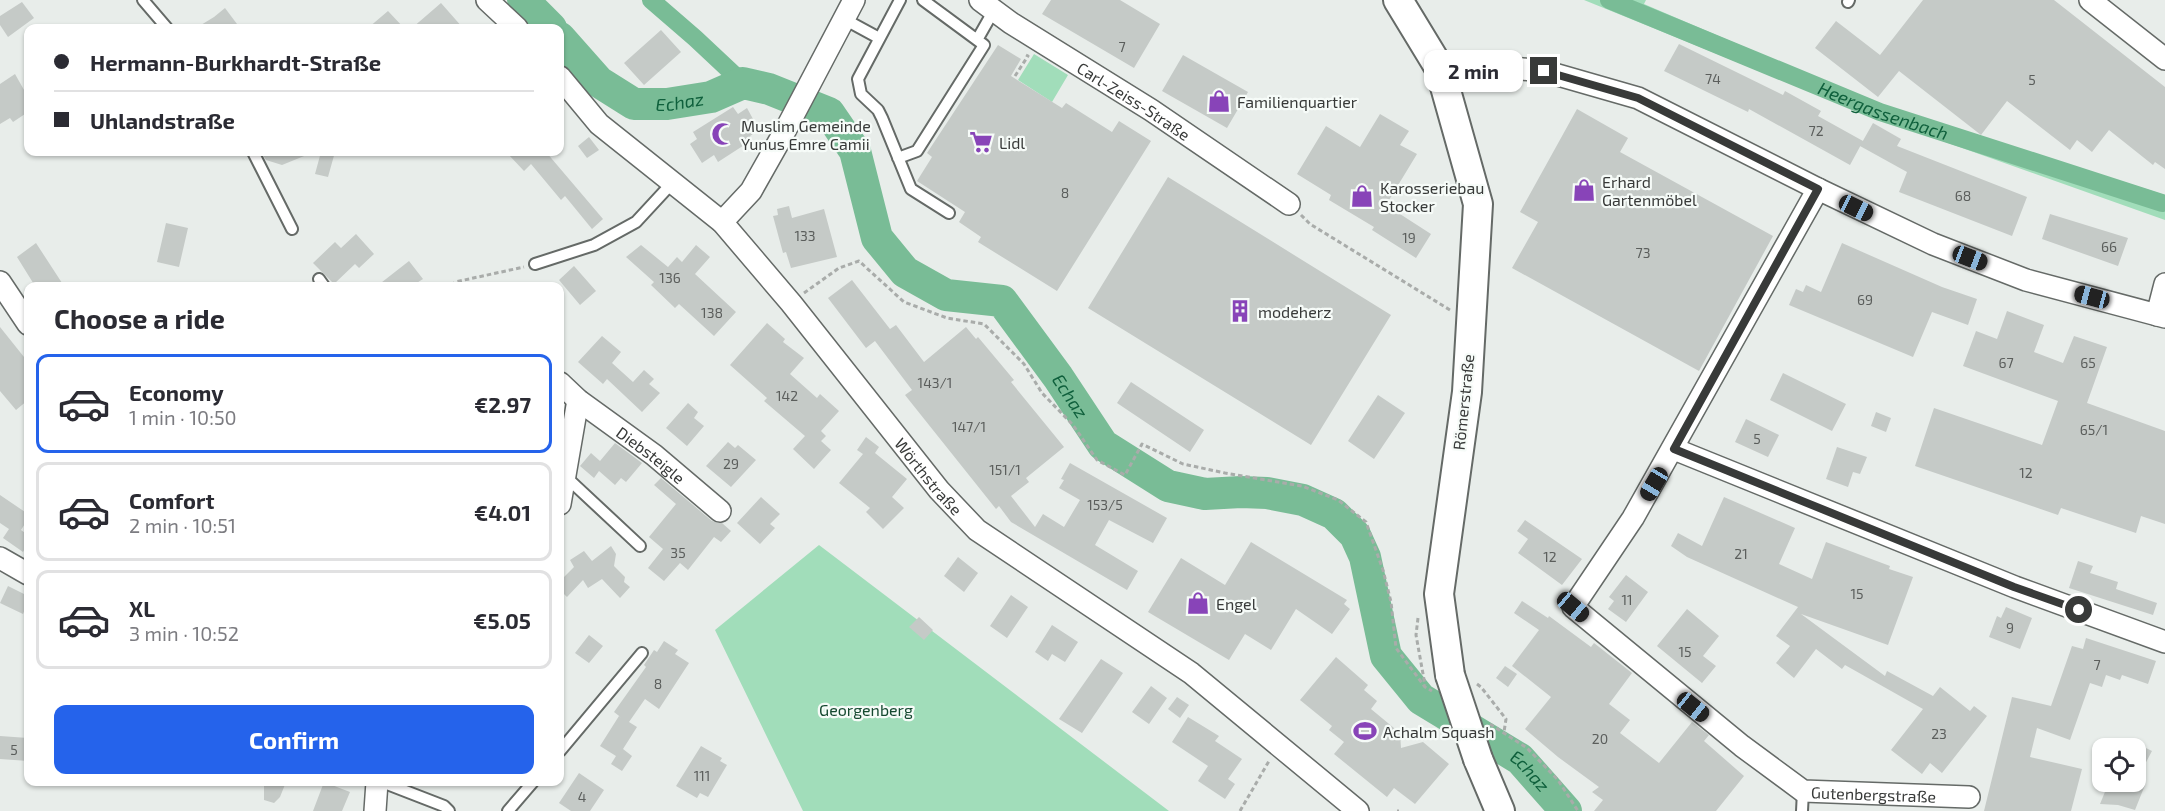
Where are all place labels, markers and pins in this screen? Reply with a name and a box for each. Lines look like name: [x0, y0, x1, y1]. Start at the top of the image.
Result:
shop icon: Familienquartier: [1206, 88, 1232, 114]
place label: Familienquartier: [1237, 92, 1358, 111]
place label: Muslim Gemeinde Yunus Emre Camii: [741, 116, 871, 153]
mosque icon: Muslim Gemeinde Yunus Emre Camii: [710, 121, 736, 147]
supermarket icon: Lidl: [968, 129, 994, 155]
place label: Lidl: [999, 133, 1025, 152]
place label: Erhard Gartenmöbel: [1602, 172, 1697, 209]
shop icon: Erhard Gartenmöbel: [1571, 177, 1597, 203]
place label: Karosseriebau Stocker: [1380, 178, 1484, 215]
shop icon: Karosseriebau Stocker: [1349, 183, 1375, 209]
building icon: modeherz: [1227, 298, 1253, 324]
place label: modeherz: [1258, 302, 1331, 321]
shop icon: Engel: [1185, 590, 1211, 616]
place label: Engel: [1216, 594, 1257, 613]
sports icon: Achalm Squash: [1352, 718, 1378, 744]
place label: Achalm Squash: [1383, 722, 1495, 741]

